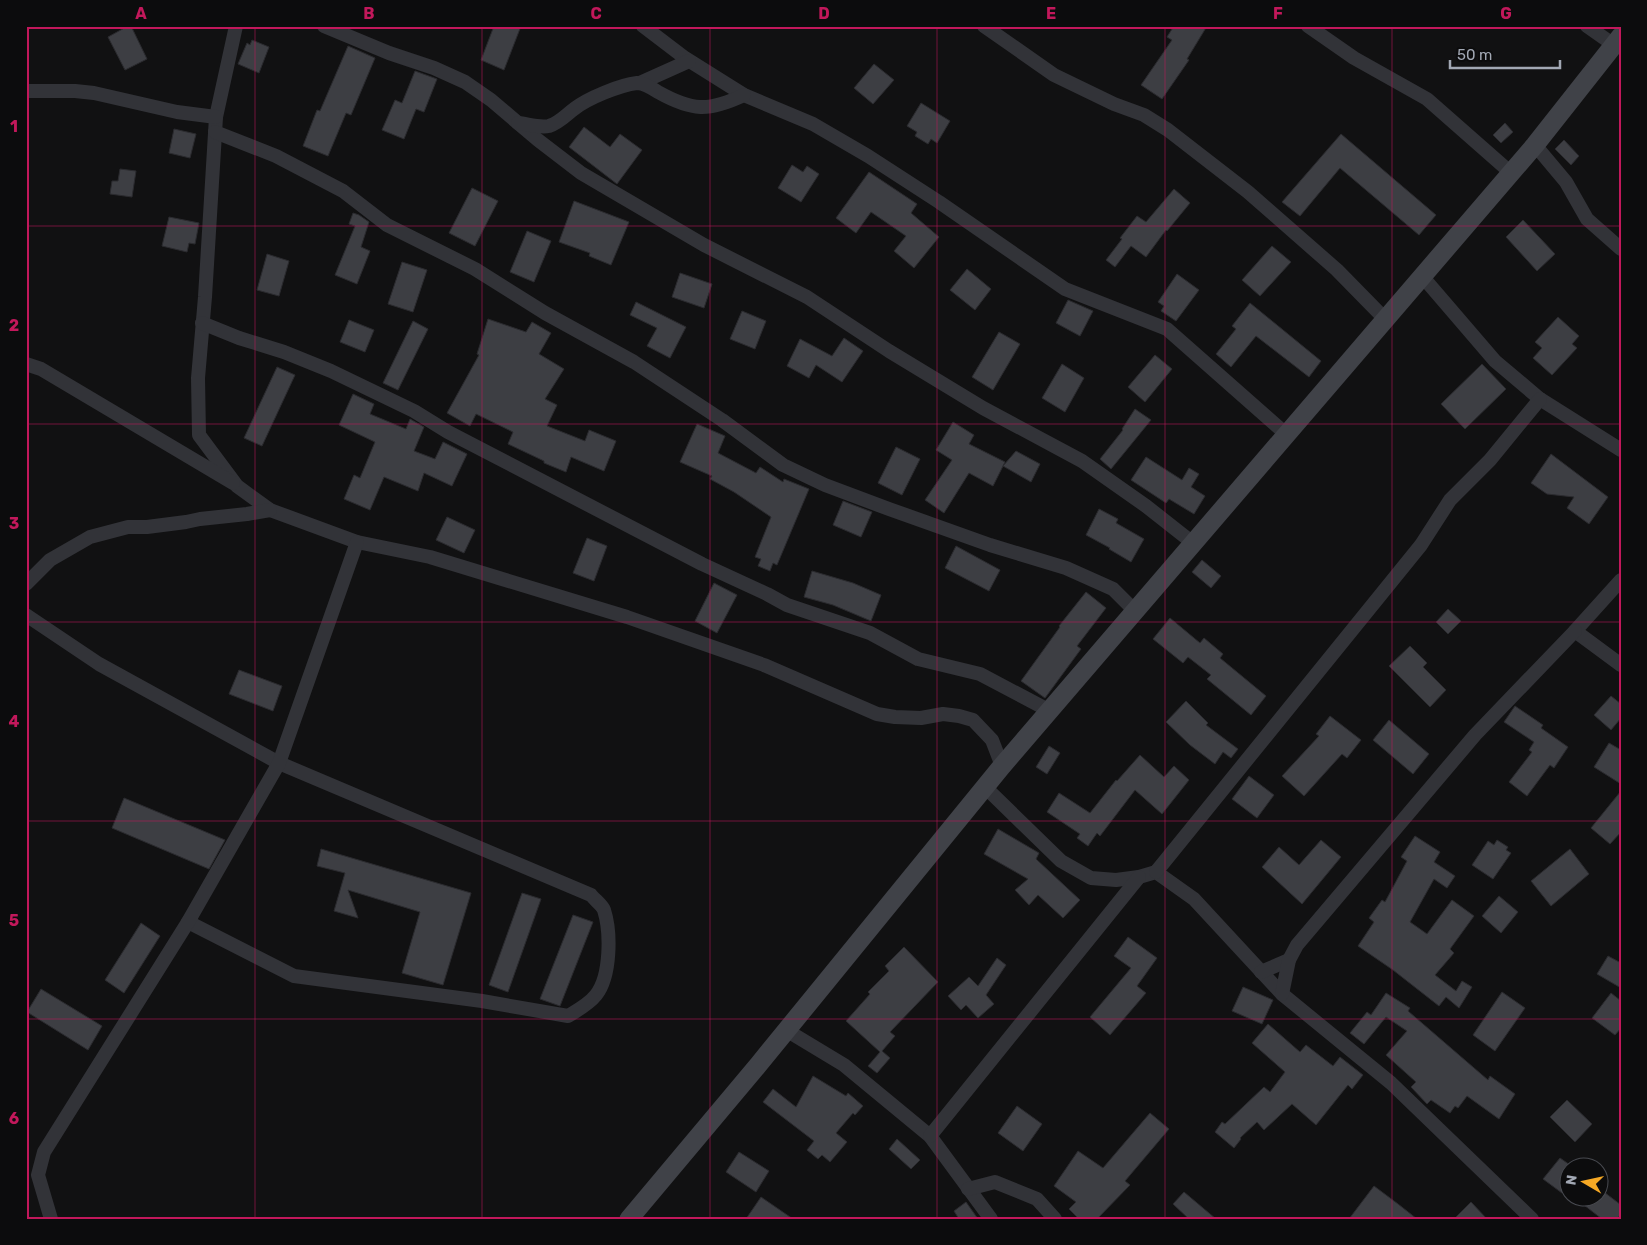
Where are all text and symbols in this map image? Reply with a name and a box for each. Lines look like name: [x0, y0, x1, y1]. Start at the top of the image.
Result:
text: A: [135, 4, 147, 23]
text: B: [363, 4, 375, 23]
text: C: [590, 4, 602, 23]
text: D: [818, 4, 830, 23]
text: E: [1046, 4, 1056, 23]
text: F: [1273, 4, 1283, 23]
text: G: [1500, 4, 1512, 23]
scale bar: [1450, 38, 1560, 70]
text: 50 m: [1457, 46, 1492, 64]
text: 1: [10, 117, 18, 136]
text: 2: [9, 316, 19, 335]
text: 3: [9, 514, 19, 533]
text: 4: [9, 712, 20, 731]
text: 5: [9, 911, 19, 930]
text: 6: [9, 1109, 19, 1128]
north arrow: [1560, 1158, 1610, 1208]
text: N: [1562, 1174, 1581, 1186]

